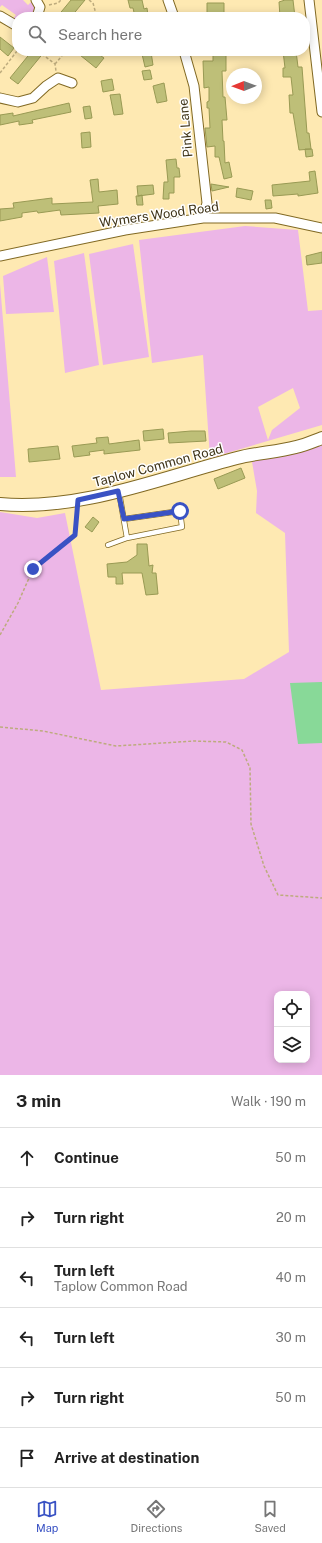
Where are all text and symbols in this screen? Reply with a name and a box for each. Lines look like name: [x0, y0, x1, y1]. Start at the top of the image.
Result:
search box: [12, 12, 310, 56]
icon: search: [26, 23, 48, 45]
text: Search here: [58, 26, 142, 43]
north arrow: [226, 68, 262, 104]
street label: Pink Lane: [175, 98, 196, 158]
street label: Wymers Wood Road: [98, 199, 220, 230]
street label: Taplow Common Road: [92, 441, 225, 490]
route start: [171, 502, 189, 520]
route end: [24, 560, 42, 578]
map controls: [274, 991, 310, 1063]
button: locate: [274, 991, 310, 1027]
button: layers: [274, 1027, 310, 1063]
text: 3 min: [16, 1091, 61, 1111]
text: Walk · 190 m: [231, 1094, 306, 1109]
icon: ahead: [16, 1147, 38, 1169]
text: Continue: [54, 1149, 119, 1166]
text: 50 m: [275, 1150, 306, 1165]
icon: right: [16, 1207, 38, 1229]
text: Turn right: [54, 1209, 124, 1226]
text: 20 m: [276, 1210, 306, 1225]
text: Turn left: [54, 1262, 115, 1279]
icon: left: [16, 1267, 38, 1289]
text: 40 m: [275, 1270, 306, 1285]
text: Taplow Common Road: [54, 1279, 188, 1294]
icon: left: [16, 1327, 38, 1349]
text: Turn left: [54, 1329, 115, 1346]
text: 30 m: [276, 1330, 306, 1345]
icon: right: [16, 1387, 38, 1409]
text: Turn right: [54, 1389, 124, 1406]
text: 50 m: [275, 1390, 306, 1405]
icon: arrive: [16, 1447, 38, 1469]
text: Arrive at destination: [54, 1449, 199, 1466]
tab: Map: [36, 1498, 58, 1534]
tab: Directions: [131, 1498, 182, 1534]
tab: Saved: [254, 1498, 286, 1534]

